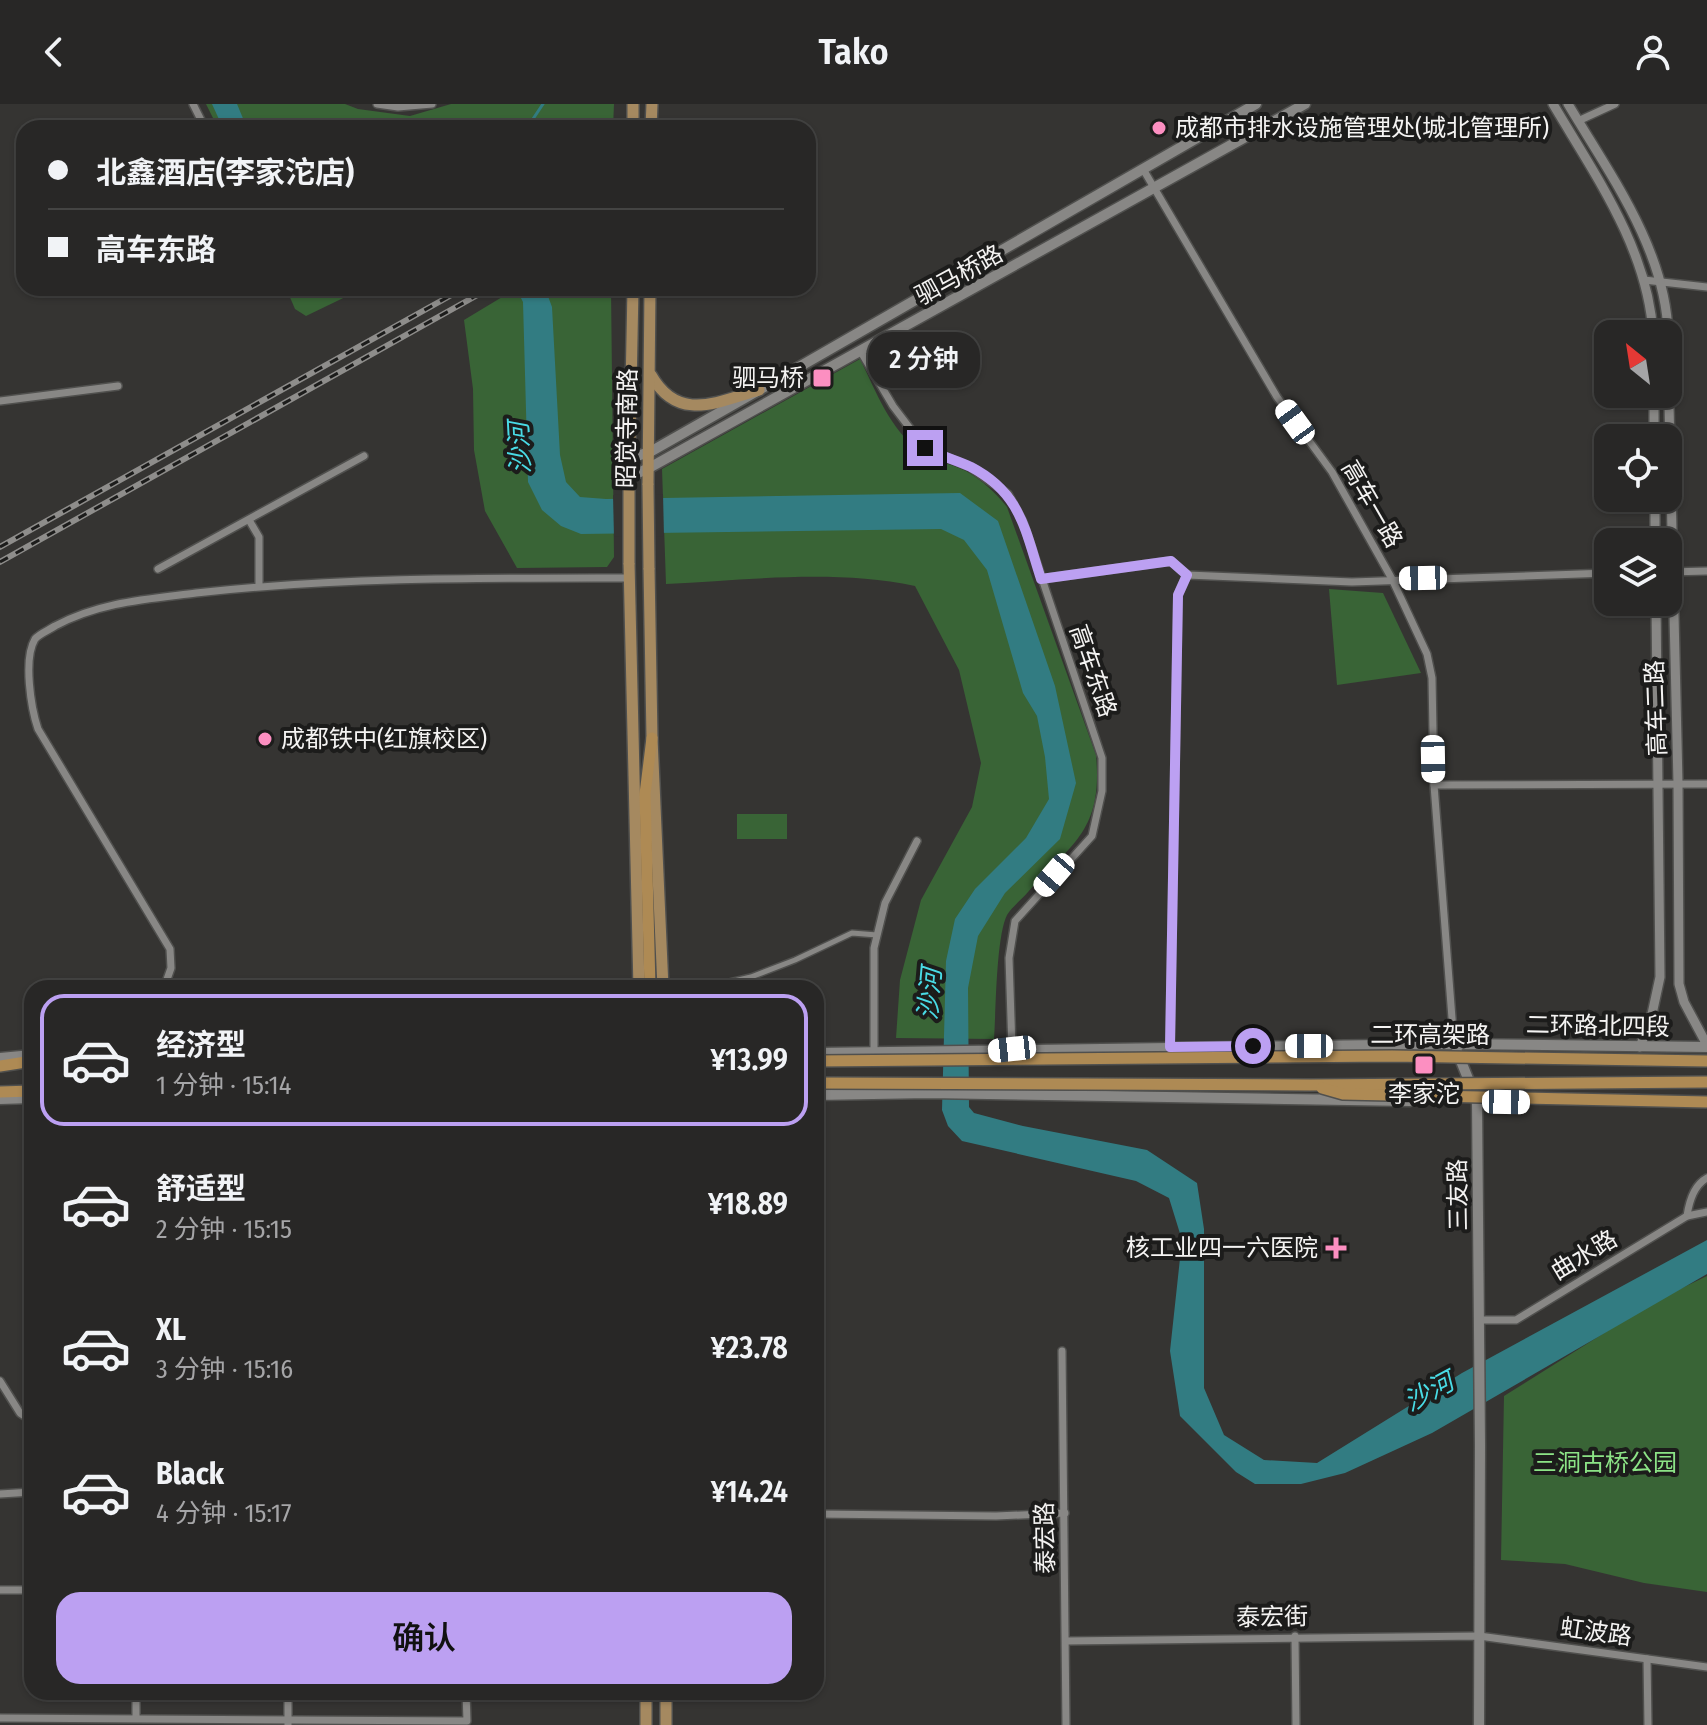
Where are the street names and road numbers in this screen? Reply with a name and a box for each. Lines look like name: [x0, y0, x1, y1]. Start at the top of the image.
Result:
street label: 驷马桥路: [910, 239, 1008, 311]
street label: 昭觉寺南路: [612, 368, 642, 488]
street label: 高车一路: [1336, 455, 1408, 553]
street label: 高车东路: [1064, 621, 1122, 721]
street label: 高车二路: [1640, 660, 1672, 756]
street label: 二环路北四段: [1526, 1011, 1670, 1041]
street label: 二环高架路: [1370, 1021, 1490, 1049]
street label: 三友路: [1443, 1159, 1473, 1231]
street label: 曲水路: [1546, 1224, 1622, 1286]
street label: 泰宏路: [1030, 1502, 1060, 1574]
street label: 泰宏街: [1236, 1602, 1308, 1632]
street label: 虹波路: [1558, 1613, 1634, 1651]

